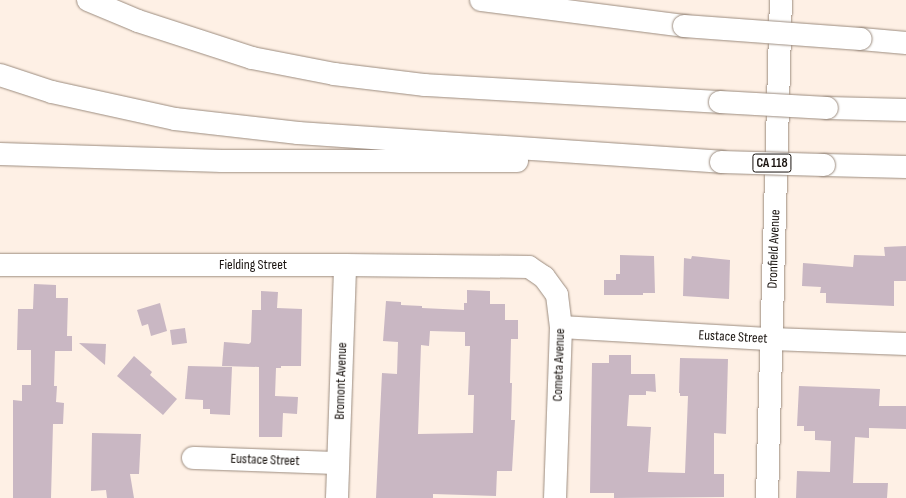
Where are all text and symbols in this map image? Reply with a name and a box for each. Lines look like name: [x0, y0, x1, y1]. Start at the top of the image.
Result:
road number: CA 118: [752, 152, 792, 174]
street label: Dronfield Avenue: [764, 209, 784, 289]
street label: Fielding Street: [219, 257, 287, 273]
street label: Eustace Street: [698, 327, 768, 347]
street label: Cometa Avenue: [549, 328, 569, 402]
street label: Bromont Avenue: [331, 342, 351, 420]
street label: Eustace Street: [230, 450, 300, 470]

